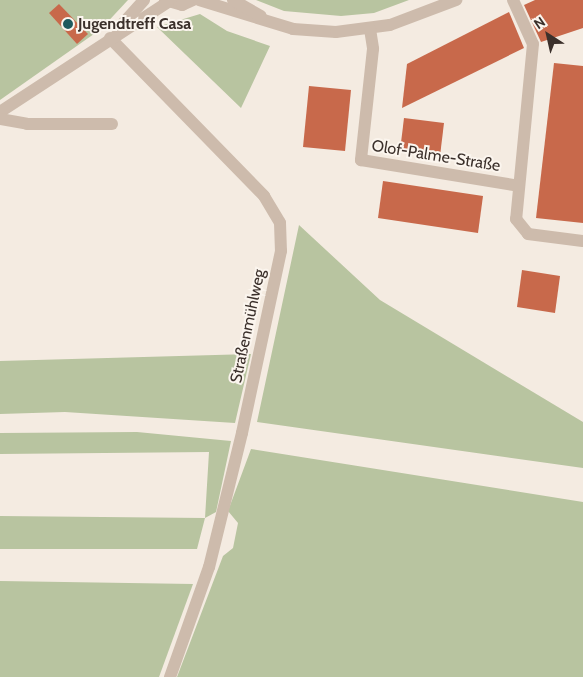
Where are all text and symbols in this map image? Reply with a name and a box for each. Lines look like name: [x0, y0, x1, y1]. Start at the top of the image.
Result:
north arrow: [523, 10, 573, 60]
text: N: [530, 12, 549, 33]
place label: Jugendtreff Casa: [78, 14, 191, 34]
marker: Jugendtreff Casa: [62, 18, 74, 30]
street label: Olof-Palme-Straße: [370, 136, 502, 176]
street label: Straßenmühlweg: [227, 267, 269, 385]

